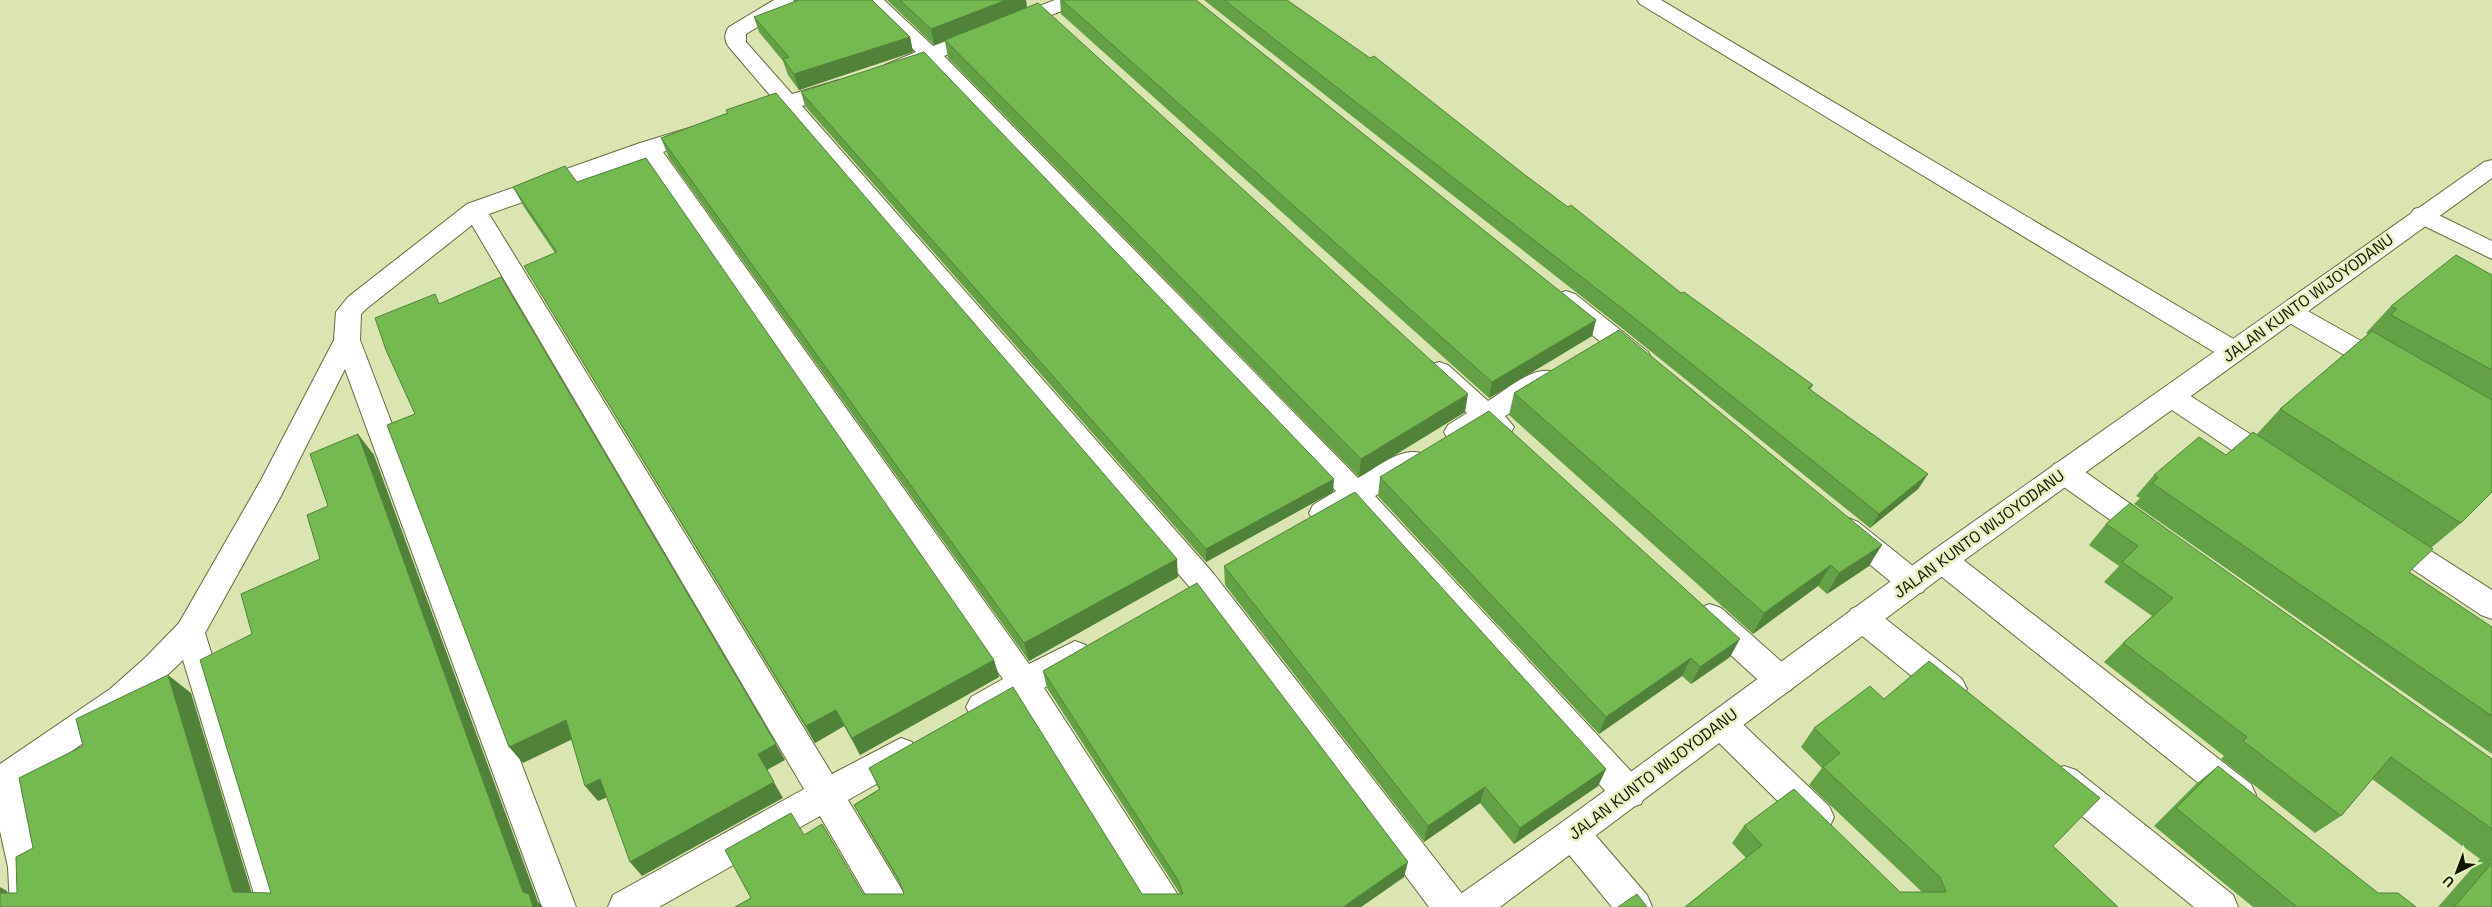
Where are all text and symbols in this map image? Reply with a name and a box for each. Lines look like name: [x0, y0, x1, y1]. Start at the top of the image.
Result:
street label: JALAN KUNTO WIJOYODANU: [2218, 229, 2398, 367]
street label: JALAN KUNTO WIJOYODANU: [1889, 465, 2069, 603]
street label: JALAN KUNTO WIJOYODANU: [1564, 704, 1742, 844]
north arrow: [2432, 847, 2482, 897]
text: U: [2439, 872, 2458, 892]

